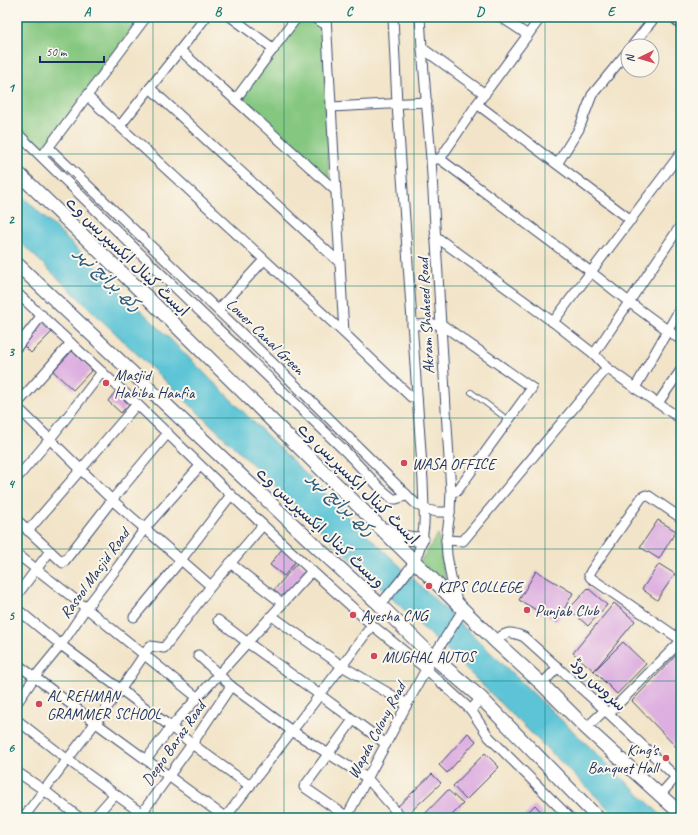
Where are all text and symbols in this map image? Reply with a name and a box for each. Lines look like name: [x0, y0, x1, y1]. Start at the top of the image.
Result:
text: A: [84, 4, 92, 20]
text: B: [215, 4, 223, 20]
text: C: [346, 4, 354, 20]
text: D: [476, 4, 485, 20]
text: E: [608, 4, 617, 20]
scale bar: [40, 38, 104, 64]
north arrow: [620, 38, 660, 78]
text: 50 m: [46, 44, 68, 60]
text: N: [623, 53, 637, 63]
text: 1: [8, 80, 16, 96]
street label: ایسٹ کینال ایکسپریس وے: [61, 193, 193, 321]
text: 2: [8, 212, 15, 228]
water label: رکھ برانچ نہر: [69, 241, 146, 317]
street label: Akram Shaheed Road: [413, 255, 439, 374]
street label: Lower Canal Green: [222, 294, 309, 380]
text: 3: [8, 344, 15, 360]
place label: Masjid Habiba Hanfia: [114, 365, 196, 403]
marker: Masjid Habiba Hanfia: [101, 378, 111, 388]
street label: ایسٹ کینال ایکسپریس وے: [293, 419, 423, 549]
place label: WASA OFFICE: [412, 454, 497, 474]
marker: WASA OFFICE: [399, 458, 409, 468]
street label: ویسٹ کینال ایکسپریس وے: [252, 463, 389, 592]
water label: رکھ برانچ نہر: [302, 466, 379, 542]
text: 4: [8, 476, 16, 492]
street label: Rasool Masjid Road: [55, 522, 136, 623]
place label: KIPS COLLEGE: [437, 577, 525, 597]
marker: KIPS COLLEGE: [424, 581, 434, 591]
place label: Punjab Club: [535, 601, 600, 621]
marker: Punjab Club: [522, 605, 532, 615]
place label: Ayesha CNG: [361, 606, 429, 626]
text: 5: [8, 608, 15, 624]
marker: Ayesha CNG: [348, 610, 358, 620]
place label: MUGHAL AUTOS: [382, 647, 477, 667]
marker: MUGHAL AUTOS: [369, 651, 379, 661]
street label: سروس روڈ: [566, 654, 631, 716]
street label: Wapda Colony Road: [343, 676, 412, 782]
place label: AL REHMAN GRAMMER SCHOOL: [47, 686, 161, 724]
street label: Deepo Baraz Road: [137, 695, 212, 790]
marker: AL REHMAN GRAMMER SCHOOL: [34, 699, 44, 709]
text: 6: [8, 740, 15, 756]
place label: King's Banquet Hall: [588, 740, 661, 778]
marker: King's Banquet Hall: [661, 753, 671, 763]

